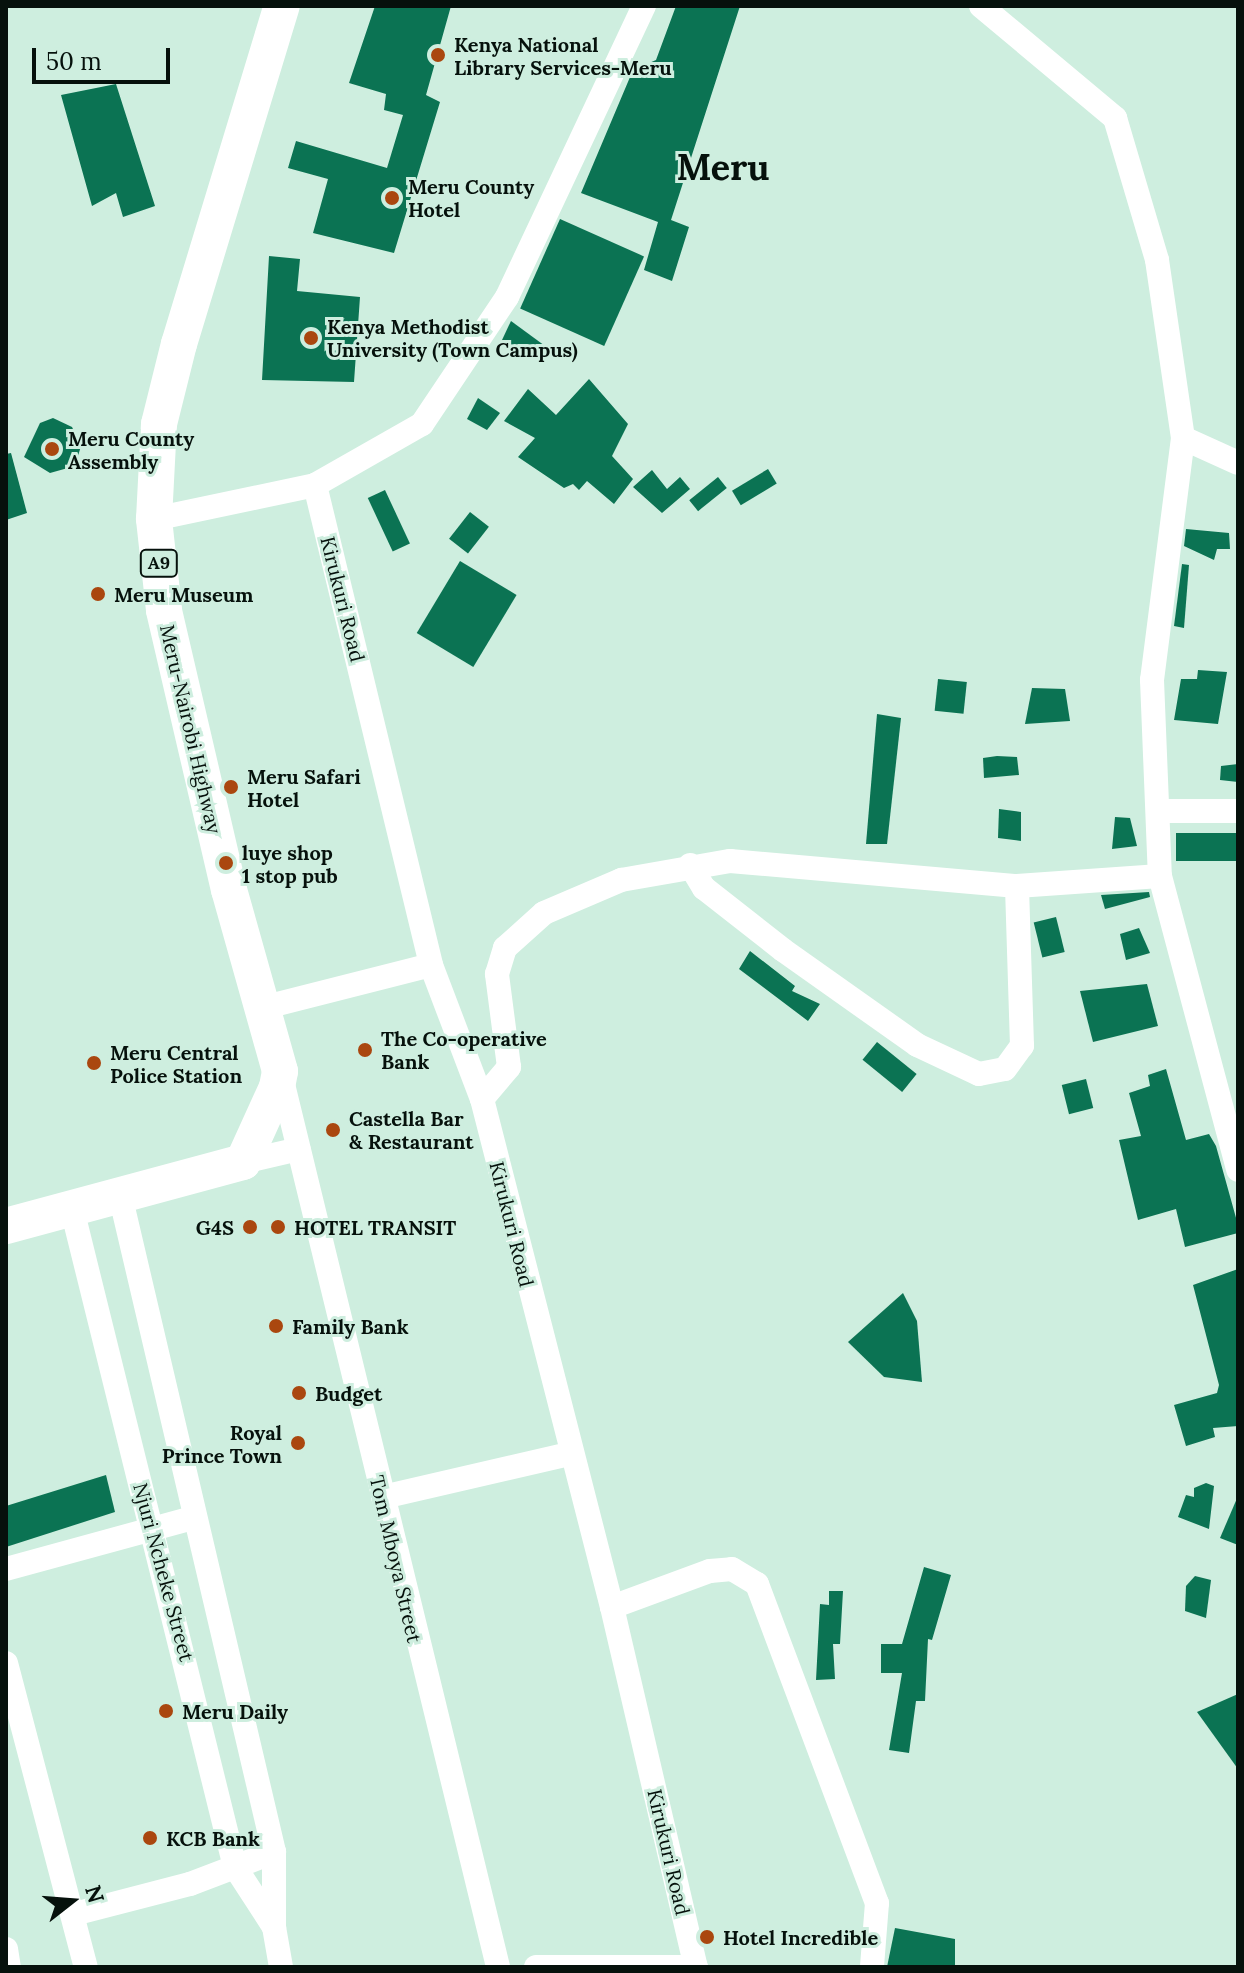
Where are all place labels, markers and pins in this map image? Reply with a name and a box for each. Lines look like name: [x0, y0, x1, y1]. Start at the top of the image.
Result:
place label: Kenya National Library Services-Meru: [454, 32, 672, 79]
marker: Kenya National Library Services-Meru: [429, 46, 447, 64]
place label: Meru County Hotel: [408, 174, 534, 221]
marker: Meru County Hotel: [383, 189, 401, 207]
place label: Kenya Methodist University (Town Campus): [327, 314, 578, 361]
marker: Kenya Methodist University (Town Campus): [302, 329, 320, 347]
place label: Meru County Assembly: [68, 426, 194, 473]
marker: Meru County Assembly: [43, 440, 61, 458]
place label: Meru Museum: [114, 582, 254, 606]
marker: Meru Museum: [89, 585, 107, 603]
place label: Meru Safari Hotel: [247, 764, 361, 811]
marker: Meru Safari Hotel: [222, 778, 240, 796]
place label: luye shop 1 stop pub: [242, 840, 338, 887]
marker: luye shop 1 stop pub: [217, 854, 235, 872]
place label: The Co-operative Bank: [381, 1026, 547, 1073]
place label: Meru Central Police Station: [110, 1040, 242, 1087]
marker: The Co-operative Bank: [356, 1041, 374, 1059]
marker: Meru Central Police Station: [85, 1054, 103, 1072]
place label: Castella Bar & Restaurant: [349, 1106, 474, 1153]
marker: Castella Bar & Restaurant: [324, 1121, 342, 1139]
place label: G4S: [196, 1215, 234, 1239]
place label: HOTEL TRANSIT: [294, 1215, 456, 1239]
marker: G4S: [241, 1218, 259, 1236]
marker: HOTEL TRANSIT: [269, 1218, 287, 1236]
place label: Family Bank: [292, 1314, 409, 1338]
marker: Family Bank: [267, 1317, 285, 1335]
place label: Budget: [315, 1381, 382, 1405]
marker: Budget: [290, 1384, 308, 1402]
place label: Royal Prince Town: [162, 1420, 282, 1467]
marker: Royal Prince Town: [289, 1434, 307, 1452]
place label: Meru Daily: [182, 1699, 288, 1723]
marker: Meru Daily: [157, 1702, 175, 1720]
place label: KCB Bank: [166, 1826, 260, 1850]
marker: KCB Bank: [141, 1829, 159, 1847]
place label: Hotel Incredible: [723, 1925, 878, 1949]
marker: Hotel Incredible: [698, 1928, 716, 1946]

